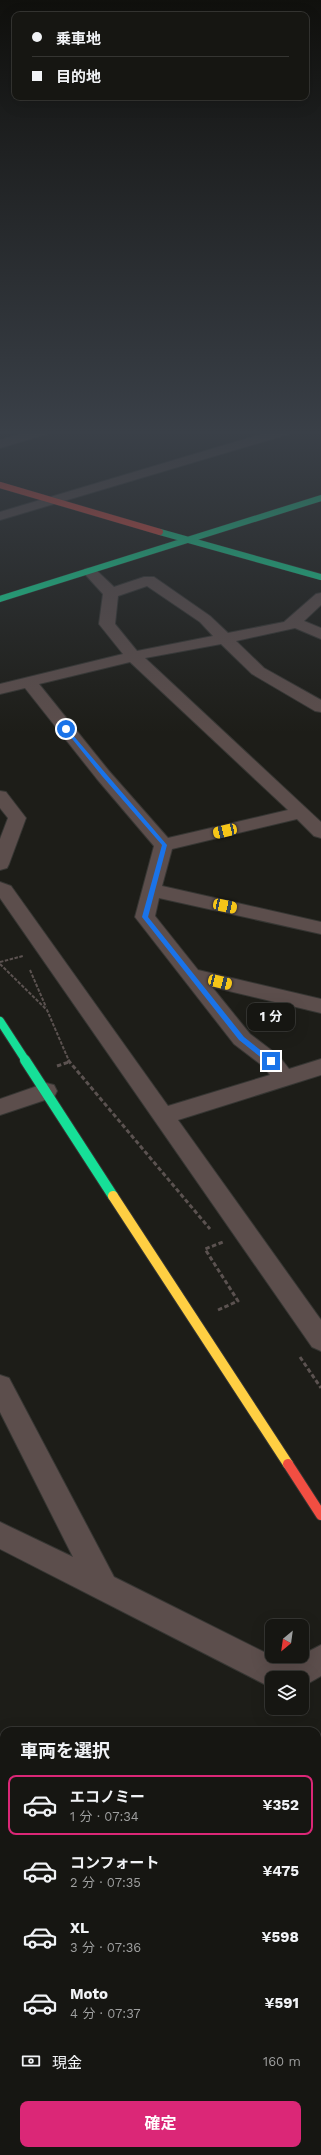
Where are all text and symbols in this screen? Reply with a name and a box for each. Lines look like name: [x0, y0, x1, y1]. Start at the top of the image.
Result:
text: 乗車地: [56, 30, 101, 48]
text: 目的地: [56, 68, 101, 86]
route start: [57, 720, 75, 738]
car: [212, 822, 238, 840]
car: [212, 898, 238, 914]
car: [207, 973, 233, 991]
callout: 1 分: [247, 1003, 295, 1031]
text: 1 分: [260, 1009, 282, 1024]
route end: [262, 1052, 280, 1070]
north arrow: [265, 1619, 309, 1663]
map controls: [265, 1619, 309, 1715]
button: layers: [265, 1671, 309, 1715]
text: 車両を選択: [20, 1740, 110, 1761]
icon: car: [22, 1787, 58, 1823]
text: エコノミー: [70, 1788, 145, 1806]
text: ¥352: [262, 1796, 299, 1814]
text: 1 分 · 07:34: [70, 1809, 139, 1824]
icon: car: [22, 1853, 58, 1889]
text: コンフォート: [70, 1854, 160, 1872]
text: ¥475: [262, 1862, 299, 1880]
text: 2 分 · 07:35: [70, 1875, 141, 1890]
icon: car: [22, 1919, 58, 1955]
text: XL: [70, 1919, 89, 1937]
text: ¥598: [262, 1928, 299, 1946]
text: 3 分 · 07:36: [70, 1940, 141, 1955]
icon: car: [22, 1985, 58, 2021]
text: Moto: [70, 1985, 108, 2003]
text: ¥591: [265, 1994, 299, 2012]
text: 4 分 · 07:37: [70, 2006, 141, 2021]
icon: cash: [20, 2050, 42, 2072]
text: 現金: [52, 2054, 82, 2072]
text: 160 m: [263, 2054, 301, 2069]
button: 確定: [20, 2101, 301, 2147]

